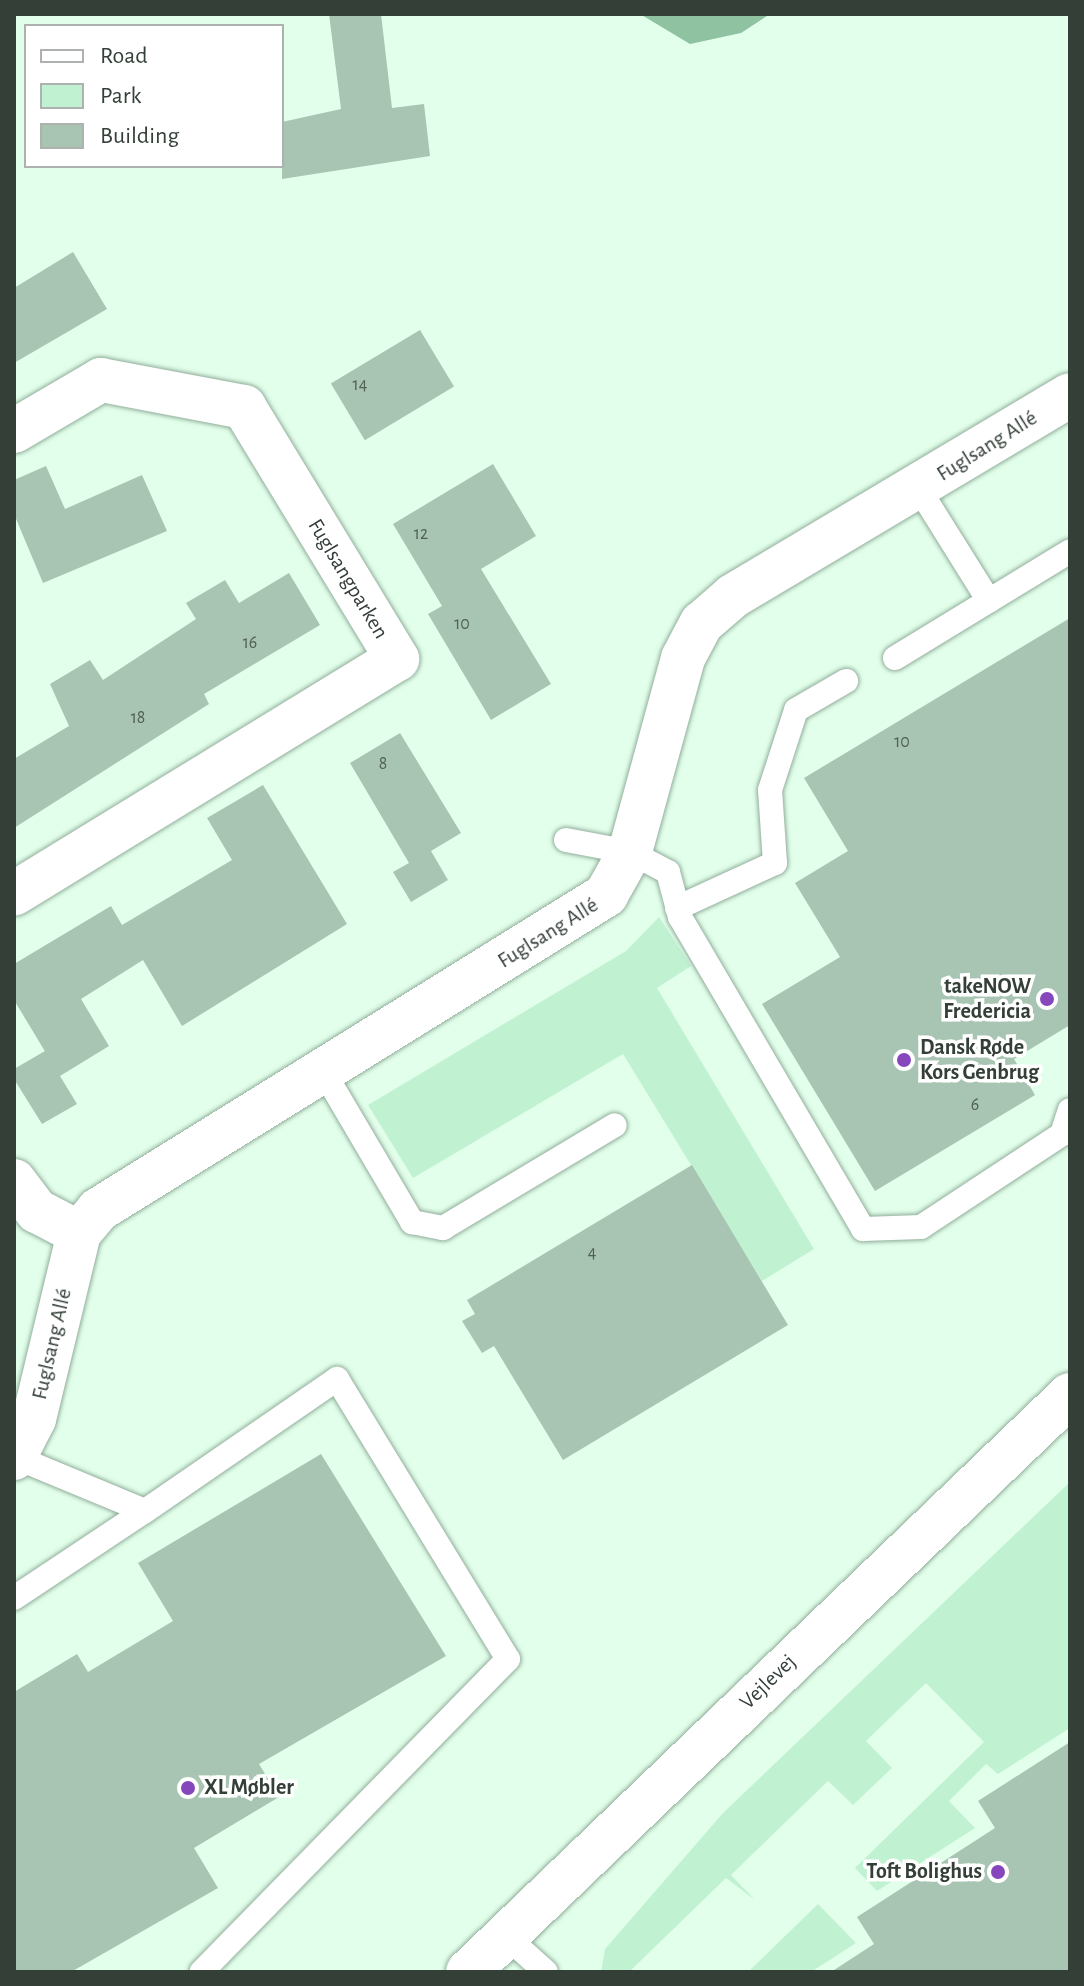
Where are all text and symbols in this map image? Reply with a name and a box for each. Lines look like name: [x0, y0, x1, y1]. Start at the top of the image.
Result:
legend: [24, 24, 284, 168]
text: Road: [100, 44, 148, 68]
text: Park: [100, 84, 141, 108]
text: Building: [100, 124, 179, 148]
house number: 14: [353, 374, 367, 396]
street label: Fuglsang Allé: [932, 405, 1042, 487]
street label: Fuglsangparken: [302, 514, 394, 644]
house number: 12: [414, 523, 428, 545]
house number: 10: [454, 613, 470, 635]
house number: 16: [243, 632, 257, 654]
house number: 18: [131, 707, 145, 729]
house number: 10: [894, 731, 910, 753]
house number: 8: [379, 753, 387, 775]
street label: Fuglsang Allé: [493, 892, 603, 974]
place label: takeNOW Fredericia: [943, 973, 1031, 1024]
marker: takeNOW Fredericia: [1038, 990, 1056, 1008]
place label: Dansk Røde Kors Genbrug: [920, 1034, 1039, 1086]
marker: Dansk Røde Kors Genbrug: [895, 1051, 913, 1069]
house number: 6: [971, 1094, 979, 1116]
house number: 4: [588, 1242, 596, 1264]
street label: Fuglsang Allé: [26, 1286, 78, 1402]
street label: Vejlevej: [734, 1649, 802, 1715]
place label: XL Møbler: [204, 1775, 294, 1801]
marker: XL Møbler: [179, 1779, 197, 1797]
place label: Toft Bolighus: [866, 1859, 982, 1885]
marker: Toft Bolighus: [989, 1863, 1007, 1881]

